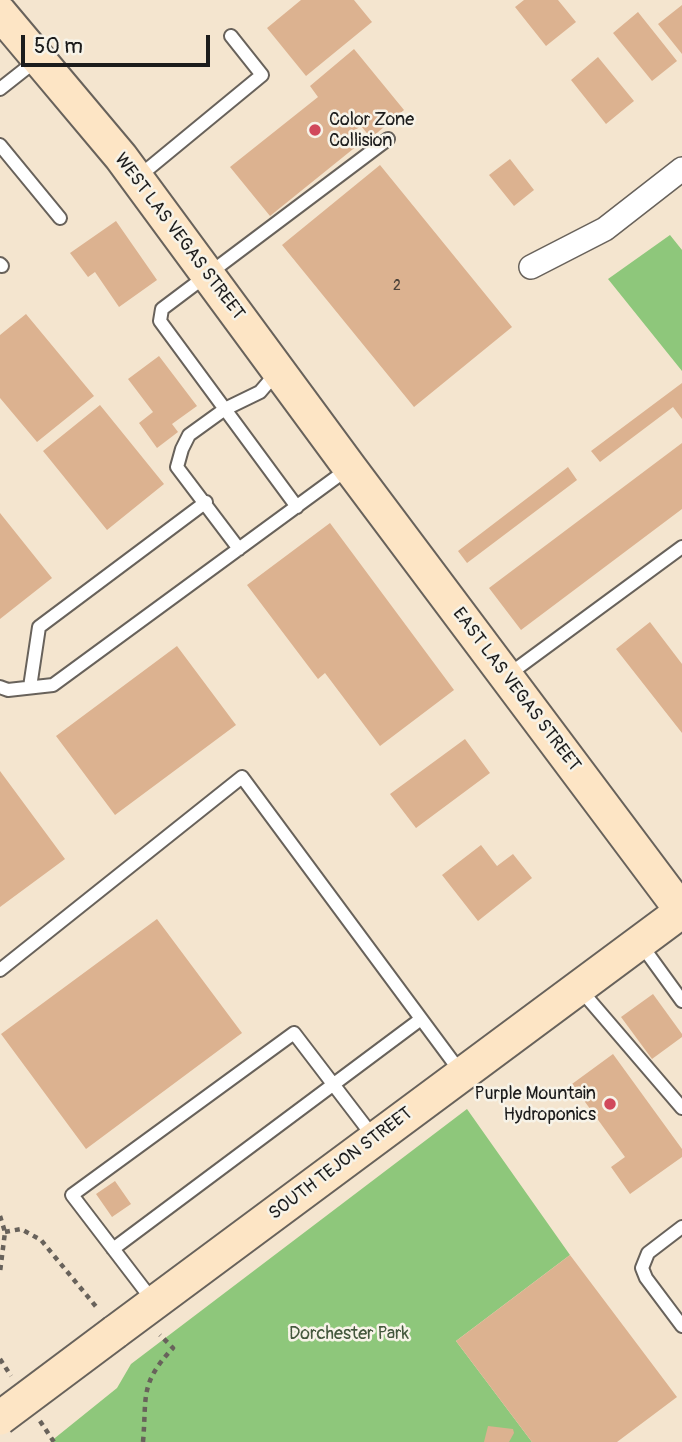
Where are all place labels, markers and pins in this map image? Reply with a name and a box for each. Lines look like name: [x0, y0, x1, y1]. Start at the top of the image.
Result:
place label: Color Zone Collision: [329, 109, 414, 152]
marker: Color Zone Collision: [307, 122, 323, 138]
place label: Purple Mountain Hydroponics: [475, 1083, 596, 1126]
marker: Purple Mountain Hydroponics: [602, 1096, 618, 1112]

